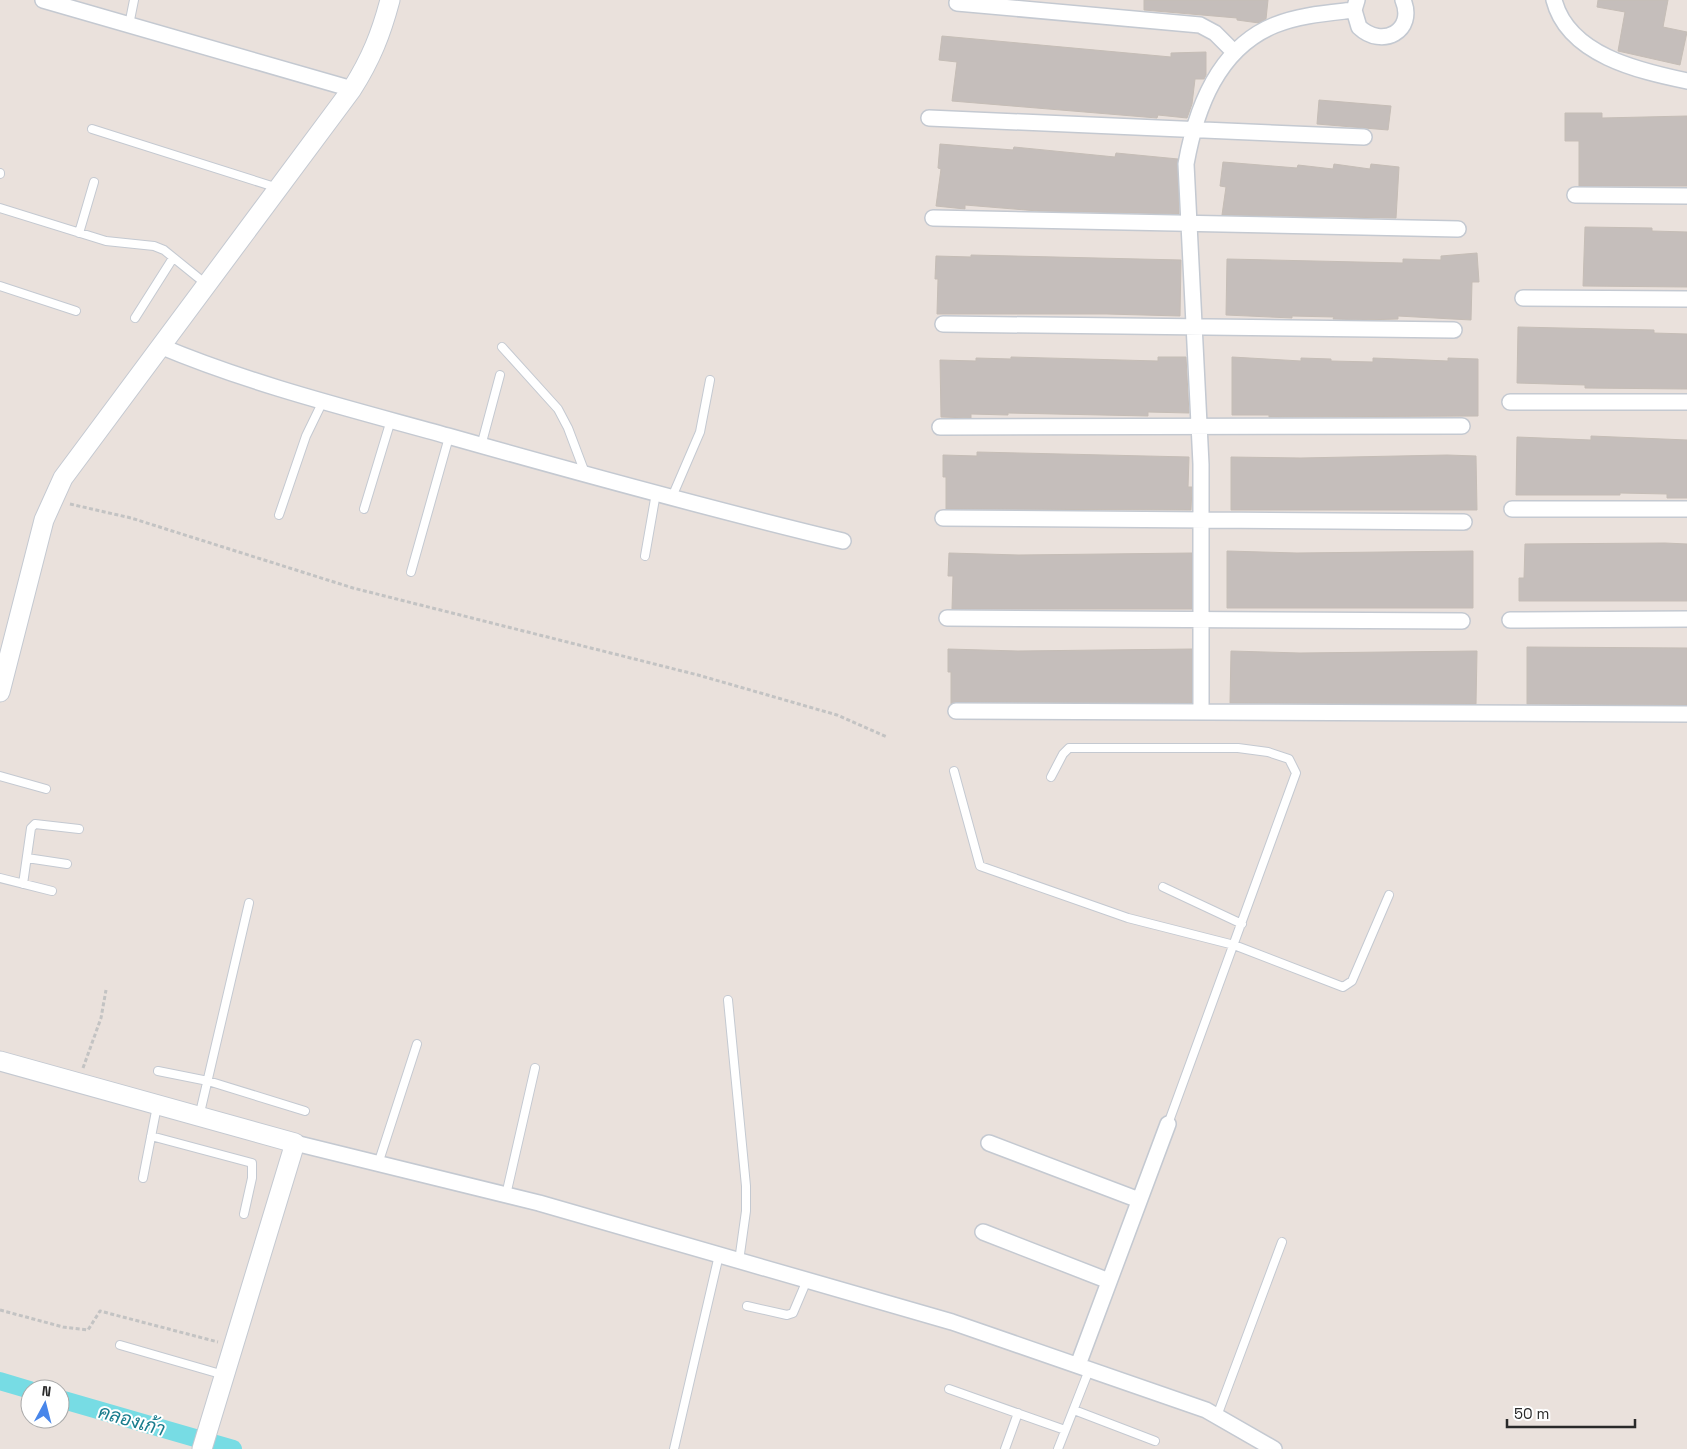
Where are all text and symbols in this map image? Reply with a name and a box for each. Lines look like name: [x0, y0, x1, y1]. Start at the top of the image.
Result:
north arrow: [20, 1379, 70, 1429]
text: N: [41, 1382, 52, 1401]
scale bar: [1507, 1396, 1634, 1428]
water label: คลองเก้า: [96, 1399, 168, 1442]
text: 50 m: [1514, 1404, 1549, 1423]

